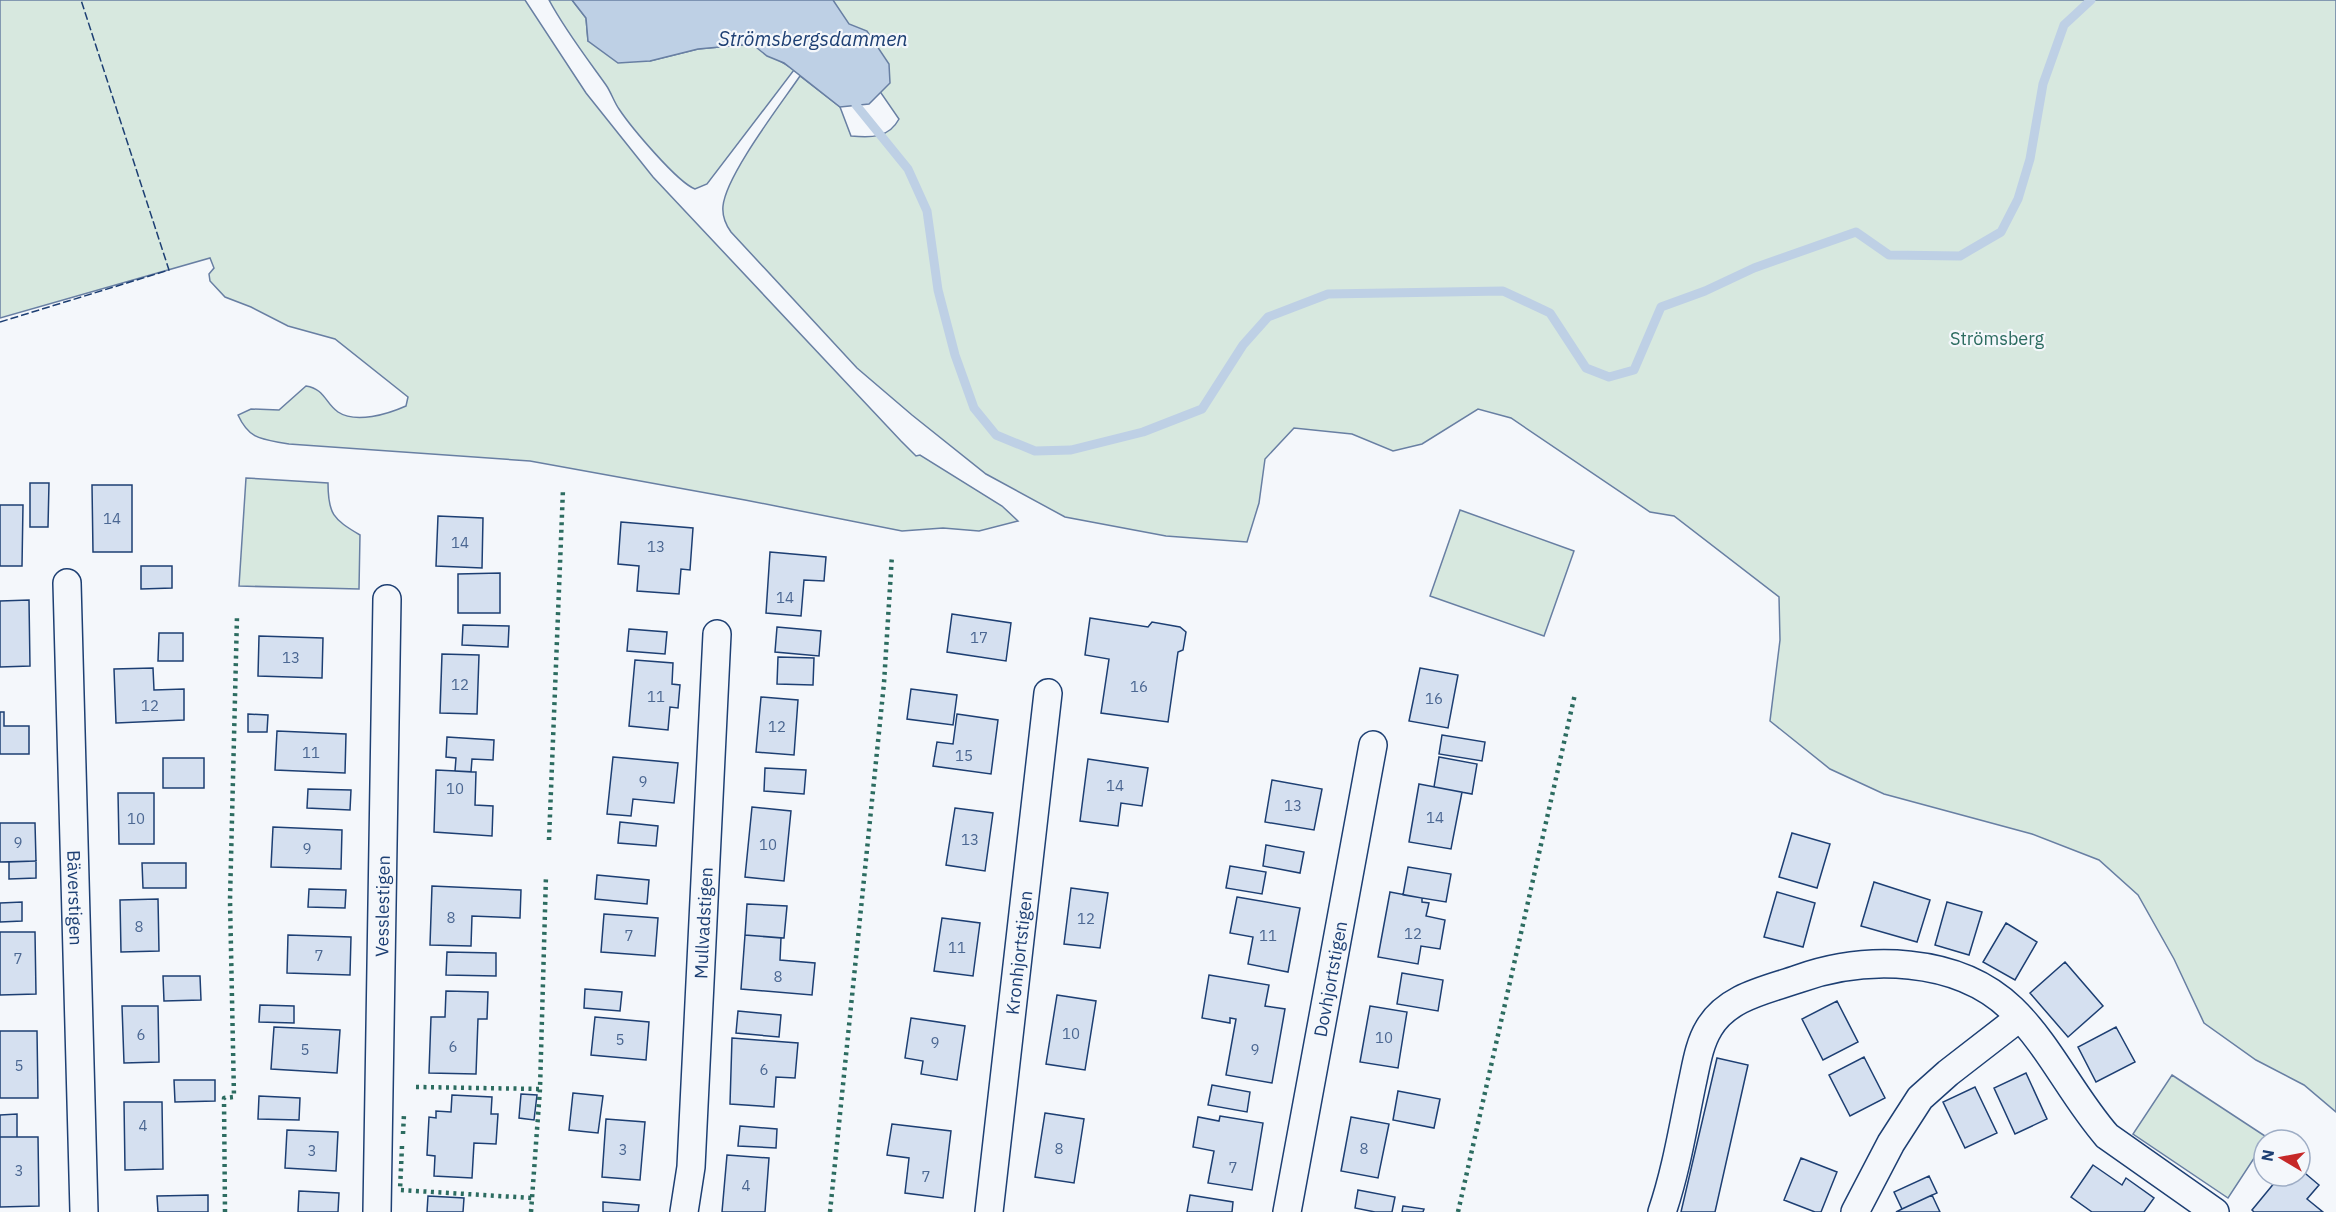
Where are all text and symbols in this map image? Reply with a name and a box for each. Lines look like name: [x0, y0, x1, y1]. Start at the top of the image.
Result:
water label: Strömsbergsdammen: [718, 25, 908, 52]
park label: Strömsberg: [1950, 327, 2044, 350]
house number: 14: [103, 509, 121, 528]
house number: 14: [451, 533, 469, 552]
house number: 13: [647, 537, 665, 556]
house number: 14: [776, 588, 794, 607]
house number: 17: [970, 628, 988, 647]
house number: 13: [282, 648, 300, 667]
house number: 12: [451, 675, 469, 694]
house number: 16: [1130, 677, 1148, 696]
house number: 11: [647, 687, 665, 706]
house number: 16: [1425, 689, 1443, 708]
house number: 12: [141, 696, 159, 715]
house number: 12: [768, 717, 786, 736]
house number: 11: [302, 743, 320, 762]
house number: 15: [955, 746, 973, 765]
house number: 9: [638, 772, 648, 791]
house number: 14: [1106, 776, 1124, 795]
house number: 10: [446, 779, 464, 798]
house number: 13: [1284, 796, 1302, 815]
house number: 14: [1426, 808, 1444, 827]
house number: 10: [127, 809, 145, 828]
house number: 13: [961, 830, 979, 849]
house number: 9: [13, 833, 23, 852]
house number: 10: [759, 835, 777, 854]
house number: 9: [302, 839, 312, 858]
street label: Bäverstigen: [63, 850, 88, 946]
street label: Vesslestigen: [370, 855, 394, 957]
street label: Mullvadstigen: [689, 866, 717, 979]
street label: Kronhjortstigen: [1000, 889, 1037, 1016]
house number: 8: [446, 908, 456, 927]
house number: 12: [1077, 909, 1095, 928]
house number: 8: [134, 917, 144, 936]
street label: Dovhjortstigen: [1308, 919, 1352, 1039]
house number: 12: [1404, 924, 1422, 943]
house number: 7: [624, 926, 634, 945]
house number: 11: [1259, 926, 1277, 945]
house number: 11: [948, 938, 966, 957]
house number: 7: [314, 946, 324, 965]
house number: 7: [13, 949, 23, 968]
house number: 8: [773, 967, 783, 986]
house number: 10: [1062, 1024, 1080, 1043]
house number: 6: [136, 1025, 146, 1044]
house number: 10: [1375, 1028, 1393, 1047]
house number: 5: [615, 1030, 625, 1049]
house number: 9: [930, 1033, 940, 1052]
house number: 6: [448, 1037, 458, 1056]
house number: 5: [300, 1040, 310, 1059]
house number: 9: [1250, 1040, 1260, 1059]
house number: 5: [14, 1056, 24, 1075]
house number: 6: [759, 1060, 769, 1079]
house number: 4: [138, 1116, 148, 1135]
north arrow: [2252, 1128, 2312, 1188]
house number: 8: [1054, 1139, 1064, 1158]
house number: 8: [1359, 1139, 1369, 1158]
house number: 3: [618, 1140, 628, 1159]
house number: 3: [307, 1141, 317, 1160]
text: N: [2256, 1148, 2278, 1163]
house number: 7: [1228, 1158, 1238, 1177]
house number: 3: [14, 1161, 24, 1180]
house number: 7: [921, 1167, 931, 1186]
house number: 4: [741, 1176, 751, 1195]

